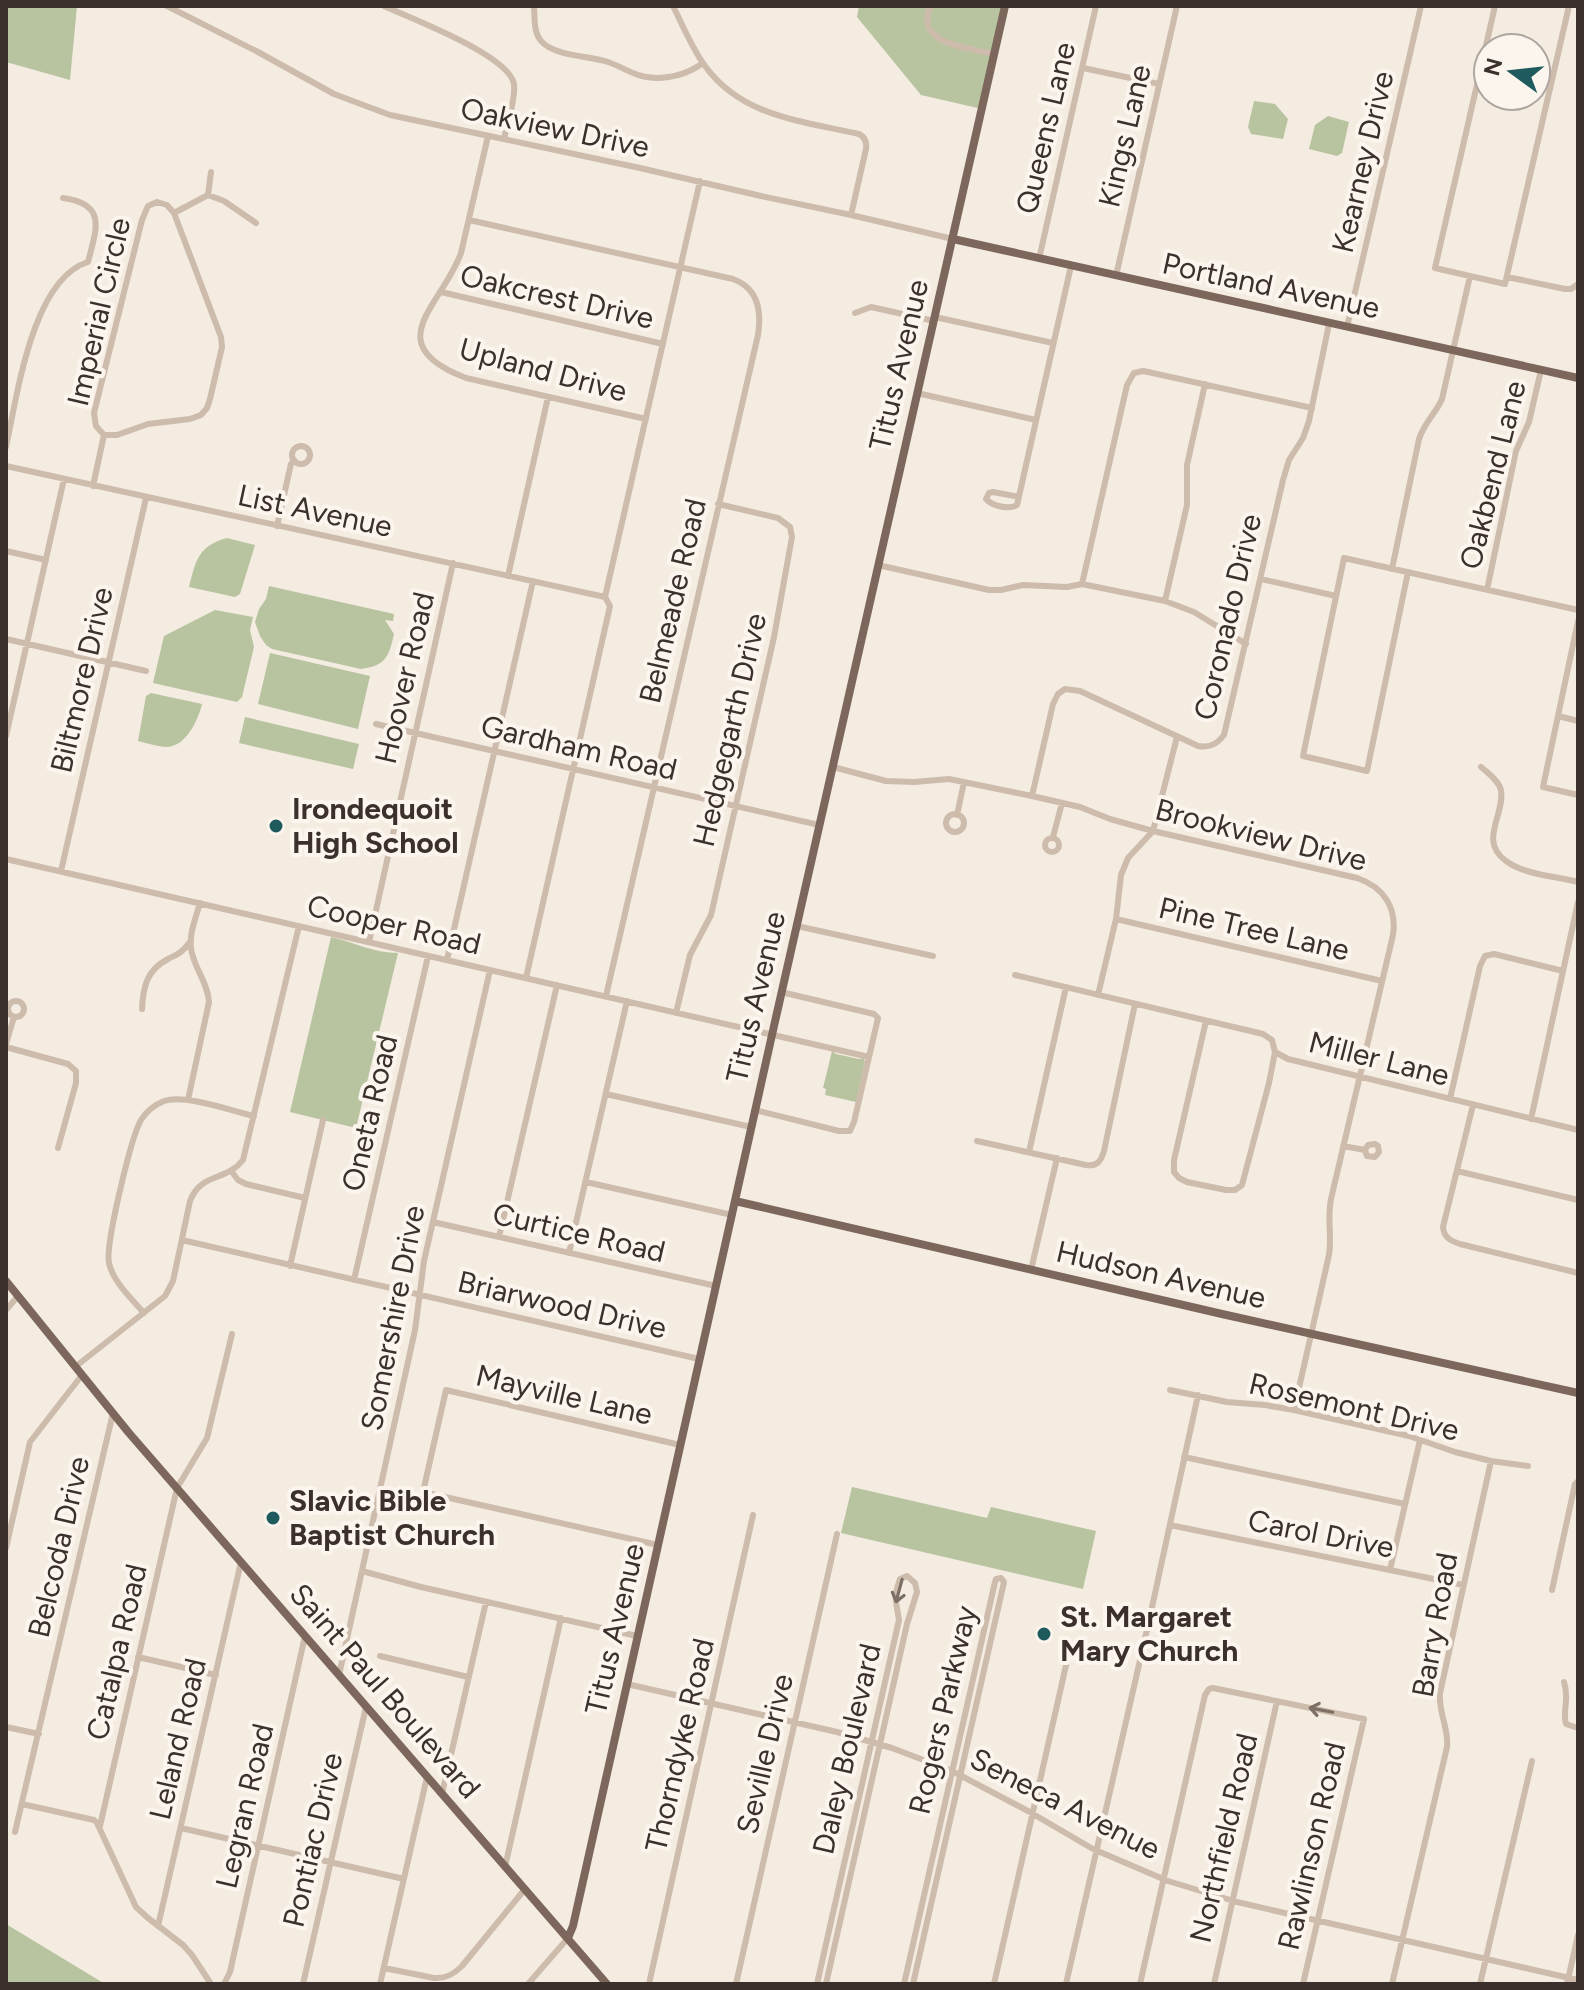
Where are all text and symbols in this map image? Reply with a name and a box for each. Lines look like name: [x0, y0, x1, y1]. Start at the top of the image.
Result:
north arrow: [1472, 32, 1552, 112]
street label: Queens Lane: [1008, 38, 1083, 217]
text: N: [1478, 55, 1508, 79]
street label: Kings Lane: [1090, 61, 1159, 211]
street label: Kearney Drive: [1324, 68, 1401, 256]
street label: Oakview Drive: [457, 89, 653, 166]
street label: Imperial Circle: [59, 214, 138, 410]
street label: Portland Avenue: [1159, 244, 1383, 327]
street label: Oakcrest Drive: [457, 256, 658, 337]
street label: Titus Avenue: [861, 276, 936, 454]
street label: Upland Drive: [455, 329, 631, 410]
street label: Oakbend Lane: [1451, 377, 1534, 573]
street label: List Avenue: [235, 476, 396, 545]
street label: Belmeade Road: [631, 495, 714, 707]
street label: Coronado Drive: [1186, 510, 1269, 724]
street label: Biltmore Drive: [42, 583, 121, 776]
street label: Hoover Road: [367, 588, 442, 767]
street label: Hedgegarth Drive: [685, 610, 774, 850]
street label: Gardham Road: [478, 707, 681, 788]
place label: Irondequoit High School: [292, 790, 459, 861]
street label: Brookview Drive: [1152, 790, 1371, 879]
marker: Irondequoit High School: [267, 817, 285, 835]
street label: Cooper Road: [304, 887, 485, 962]
street label: Pine Tree Lane: [1155, 889, 1353, 968]
street label: Titus Avenue: [718, 908, 793, 1086]
street label: Miller Lane: [1305, 1023, 1453, 1094]
street label: Oneta Road: [334, 1031, 405, 1195]
street label: Curtice Road: [489, 1195, 669, 1270]
street label: Somershire Drive: [353, 1202, 433, 1434]
street label: Hudson Avenue: [1053, 1232, 1269, 1317]
street label: Briarwood Drive: [454, 1263, 670, 1347]
street label: Mayville Lane: [472, 1356, 656, 1433]
street label: Rosemont Drive: [1246, 1364, 1463, 1449]
street label: Belcoda Drive: [20, 1453, 97, 1641]
place label: Slavic Bible Baptist Church: [289, 1482, 495, 1553]
street label: Carol Drive: [1245, 1501, 1397, 1566]
marker: Slavic Bible Baptist Church: [264, 1509, 282, 1527]
street label: Titus Avenue: [577, 1540, 652, 1718]
street label: Barry Road: [1404, 1550, 1465, 1700]
street label: Catalpa Road: [78, 1560, 155, 1744]
street label: Saint Paul Boulevard: [282, 1576, 489, 1806]
one-way arrow: [890, 1577, 905, 1603]
place label: St. Margaret Mary Church: [1060, 1598, 1238, 1669]
street label: Rogers Parkway: [901, 1602, 985, 1818]
marker: St. Margaret Mary Church: [1035, 1625, 1053, 1643]
street label: Thorndyke Road: [637, 1635, 722, 1855]
street label: Daley Boulevard: [804, 1640, 889, 1858]
street label: Leland Road: [141, 1655, 214, 1823]
street label: Seville Drive: [728, 1670, 801, 1838]
one-way arrow: [1308, 1702, 1334, 1717]
street label: Legran Road: [208, 1720, 281, 1892]
street label: Northfield Road: [1181, 1730, 1266, 1946]
street label: Rawlinson Road: [1270, 1738, 1353, 1953]
street label: Seneca Avenue: [964, 1740, 1166, 1867]
street label: Pontiac Drive: [274, 1749, 351, 1931]

